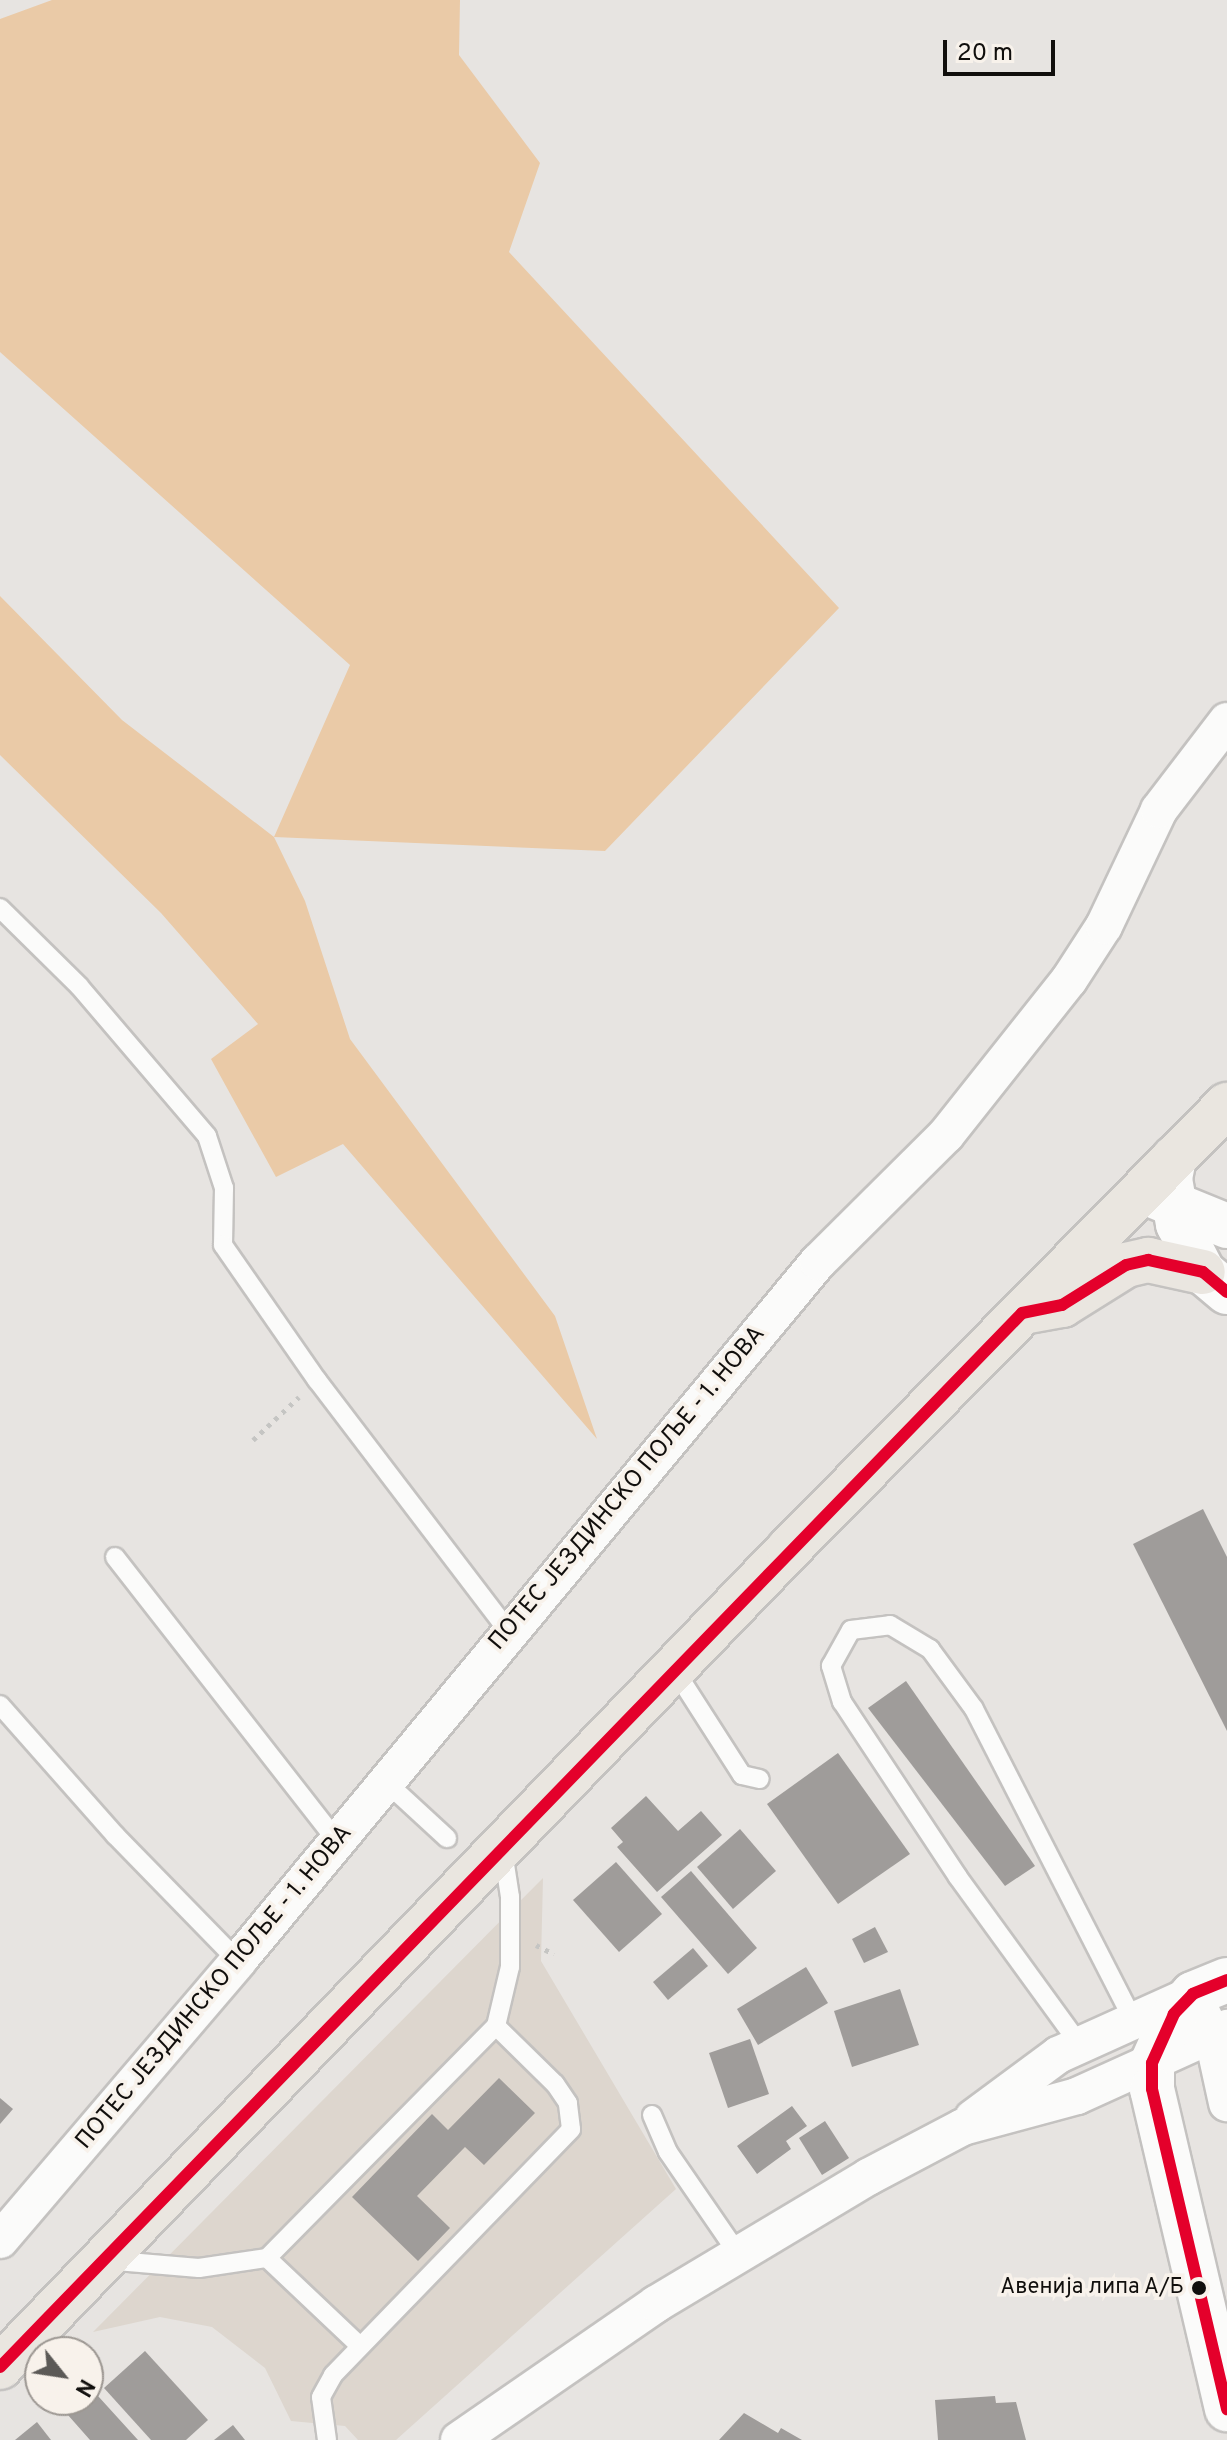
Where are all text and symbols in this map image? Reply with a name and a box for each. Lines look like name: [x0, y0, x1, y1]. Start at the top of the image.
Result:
scale bar: [947, 24, 1059, 74]
text: 20 m: [957, 39, 1013, 69]
street label: ПОТЕС ЈЕЗДИНСКО ПОЉЕ - 1. НОВА: [484, 1321, 772, 1657]
street label: ПОТЕС ЈЕЗДИНСКО ПОЉЕ - 1. НОВА: [71, 1820, 359, 2156]
place label: Авенија липа А/Б: [999, 2275, 1184, 2301]
marker: Авенија липа А/Б: [1191, 2280, 1207, 2296]
north arrow: [24, 2336, 104, 2416]
text: N: [68, 2374, 99, 2401]

